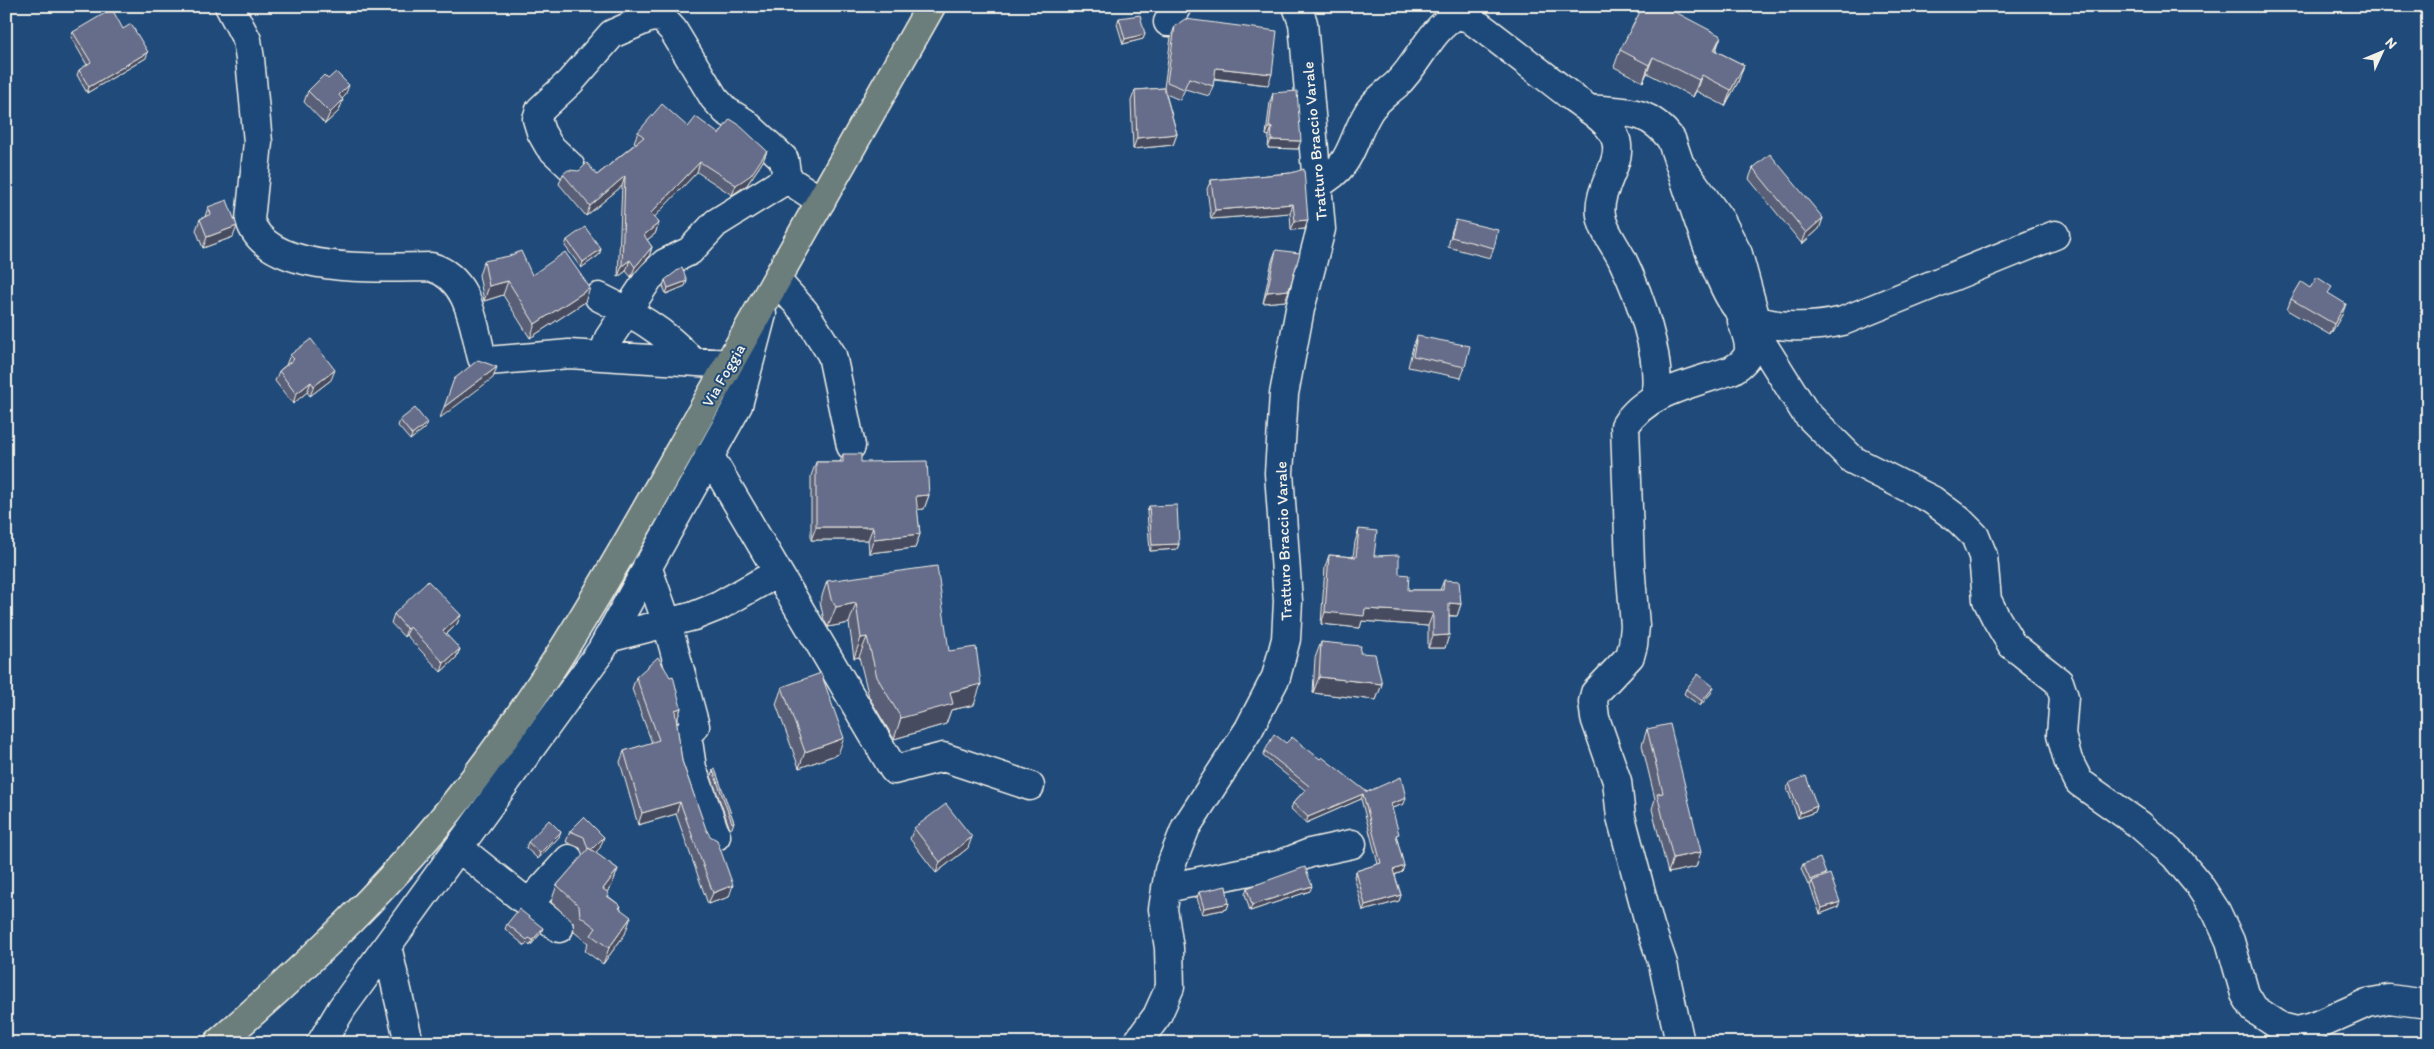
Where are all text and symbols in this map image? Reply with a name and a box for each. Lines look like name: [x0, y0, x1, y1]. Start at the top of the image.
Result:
north arrow: [2356, 28, 2406, 78]
text: N: [2382, 34, 2400, 53]
street label: Tratturo Braccio Varale: [1298, 60, 1331, 221]
street label: Via Foggia: [698, 340, 749, 410]
street label: Tratturo Braccio Varale: [1271, 461, 1296, 621]

